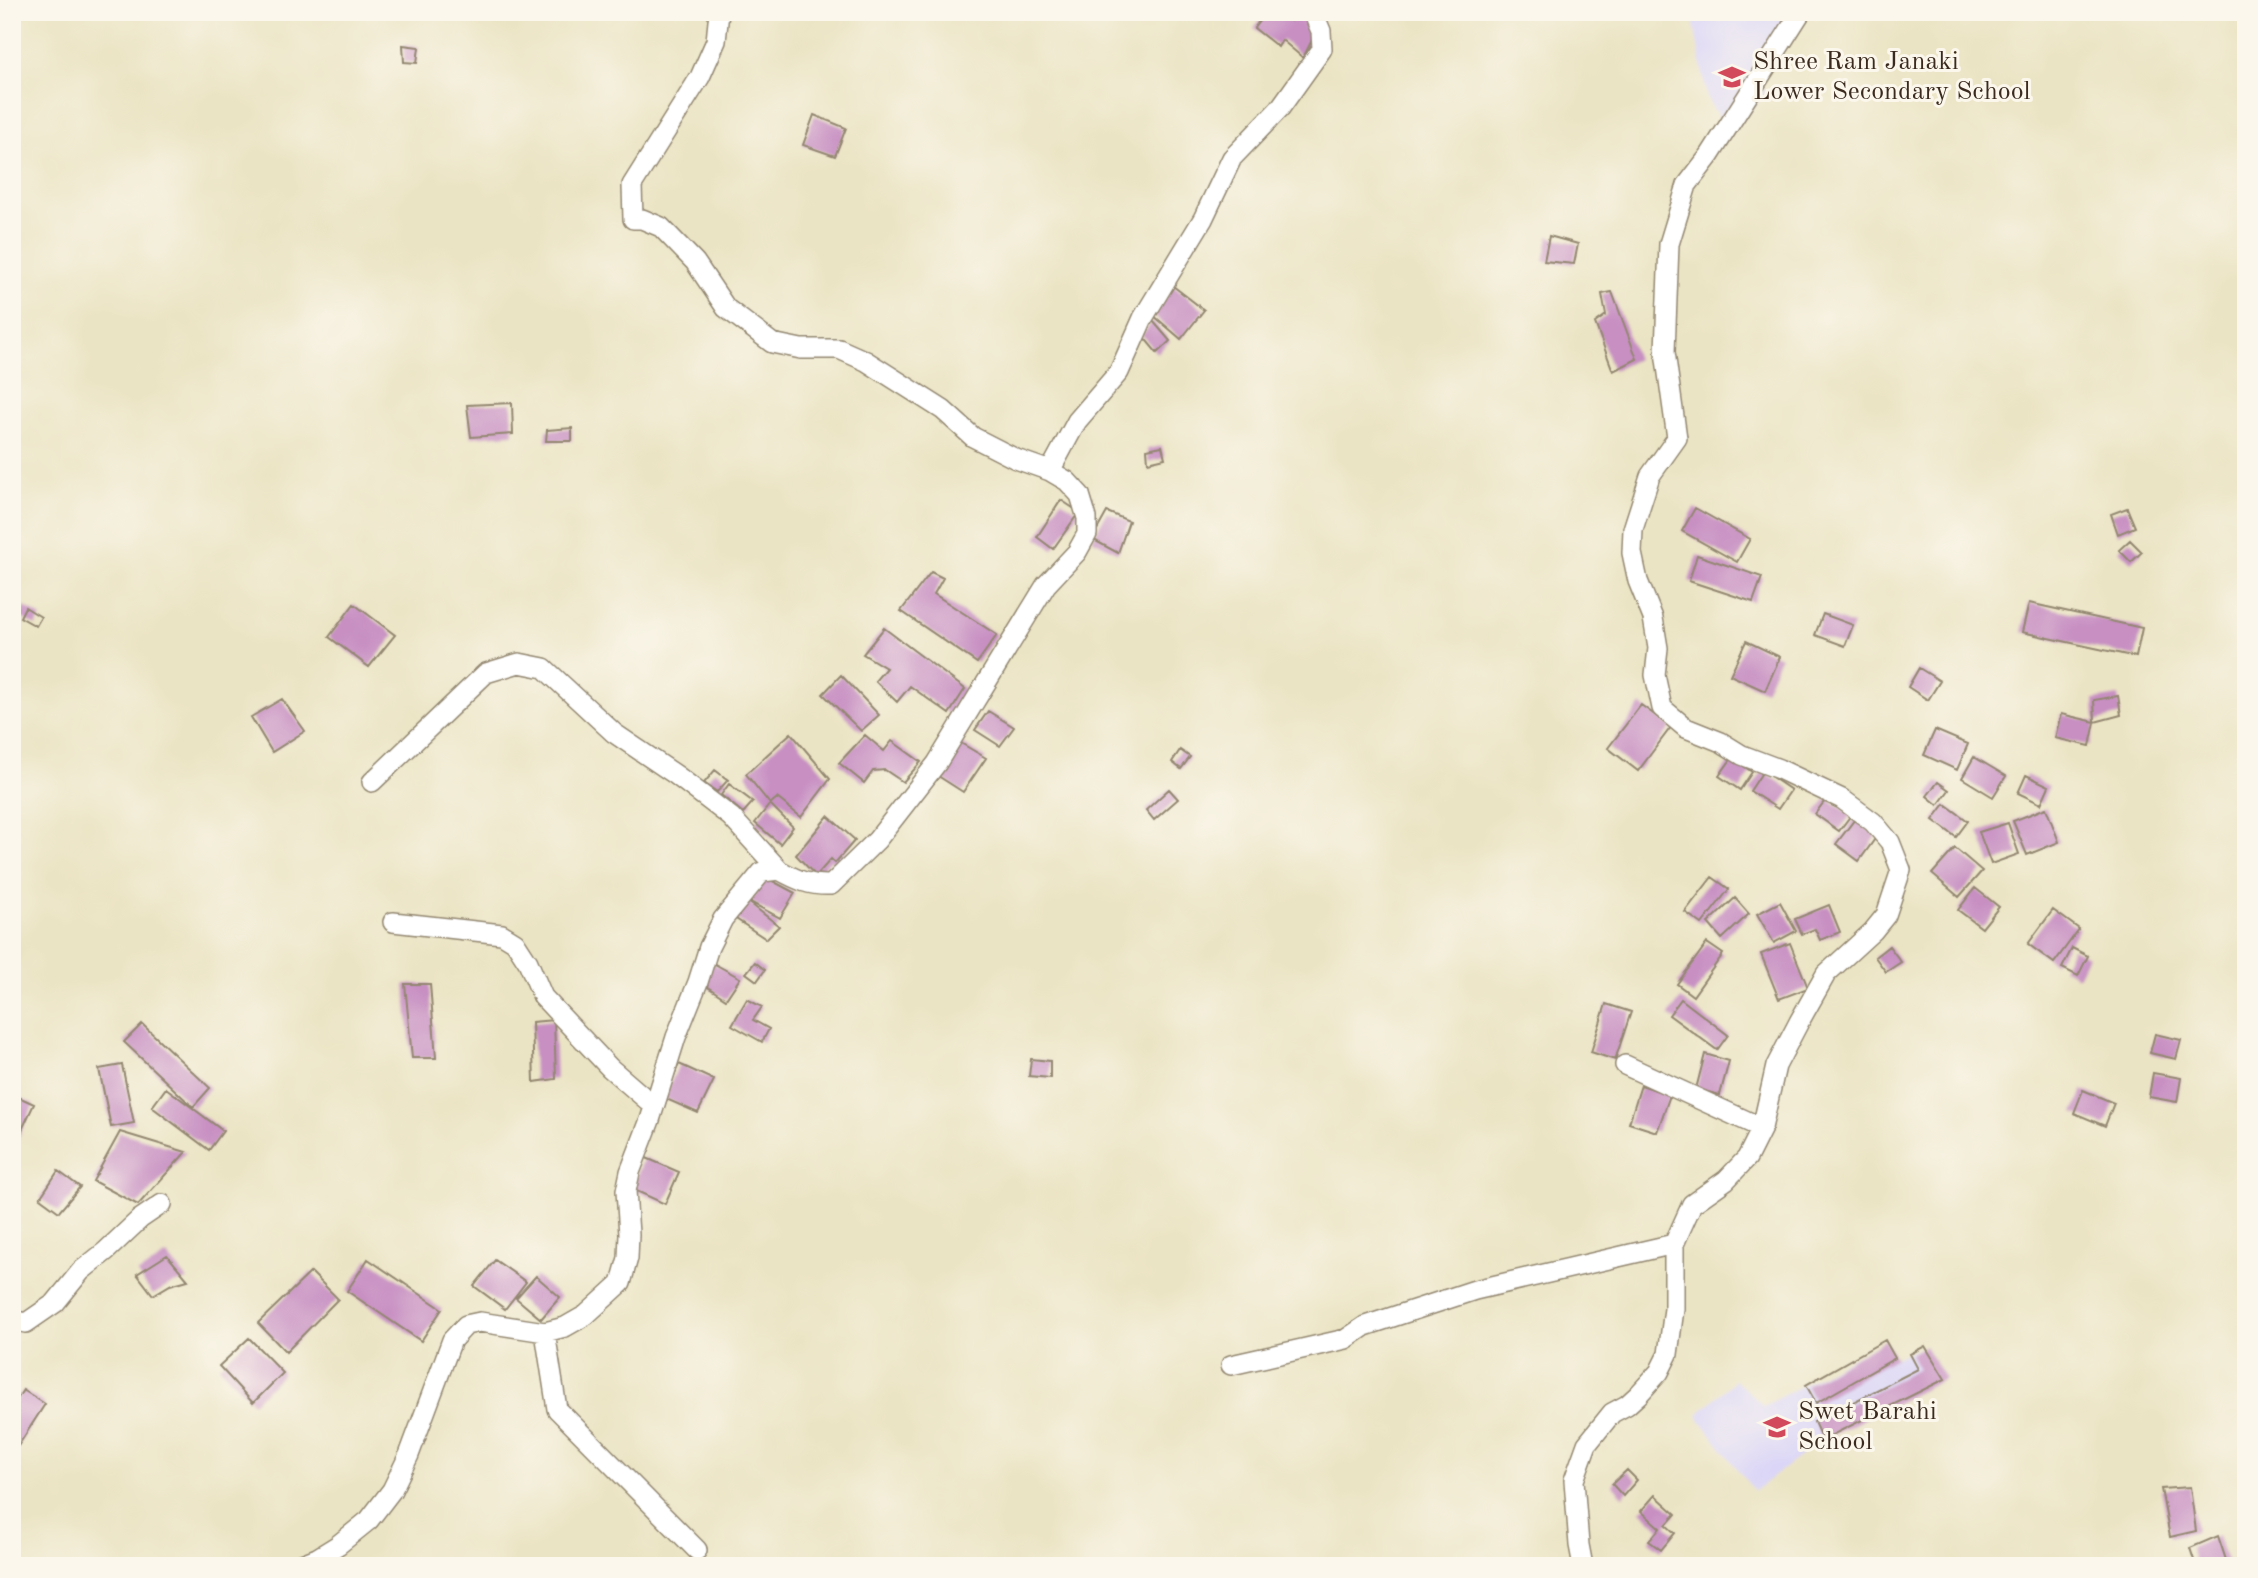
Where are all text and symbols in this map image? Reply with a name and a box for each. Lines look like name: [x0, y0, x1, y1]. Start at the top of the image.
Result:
place label: Shree Ram Janaki Lower Secondary School: [1753, 49, 2031, 105]
school or university icon: Shree Ram Janaki Lower Secondary School: [1717, 62, 1747, 92]
place label: Swet Barahi School: [1798, 1399, 1937, 1455]
school or university icon: Swet Barahi School: [1762, 1412, 1792, 1442]

